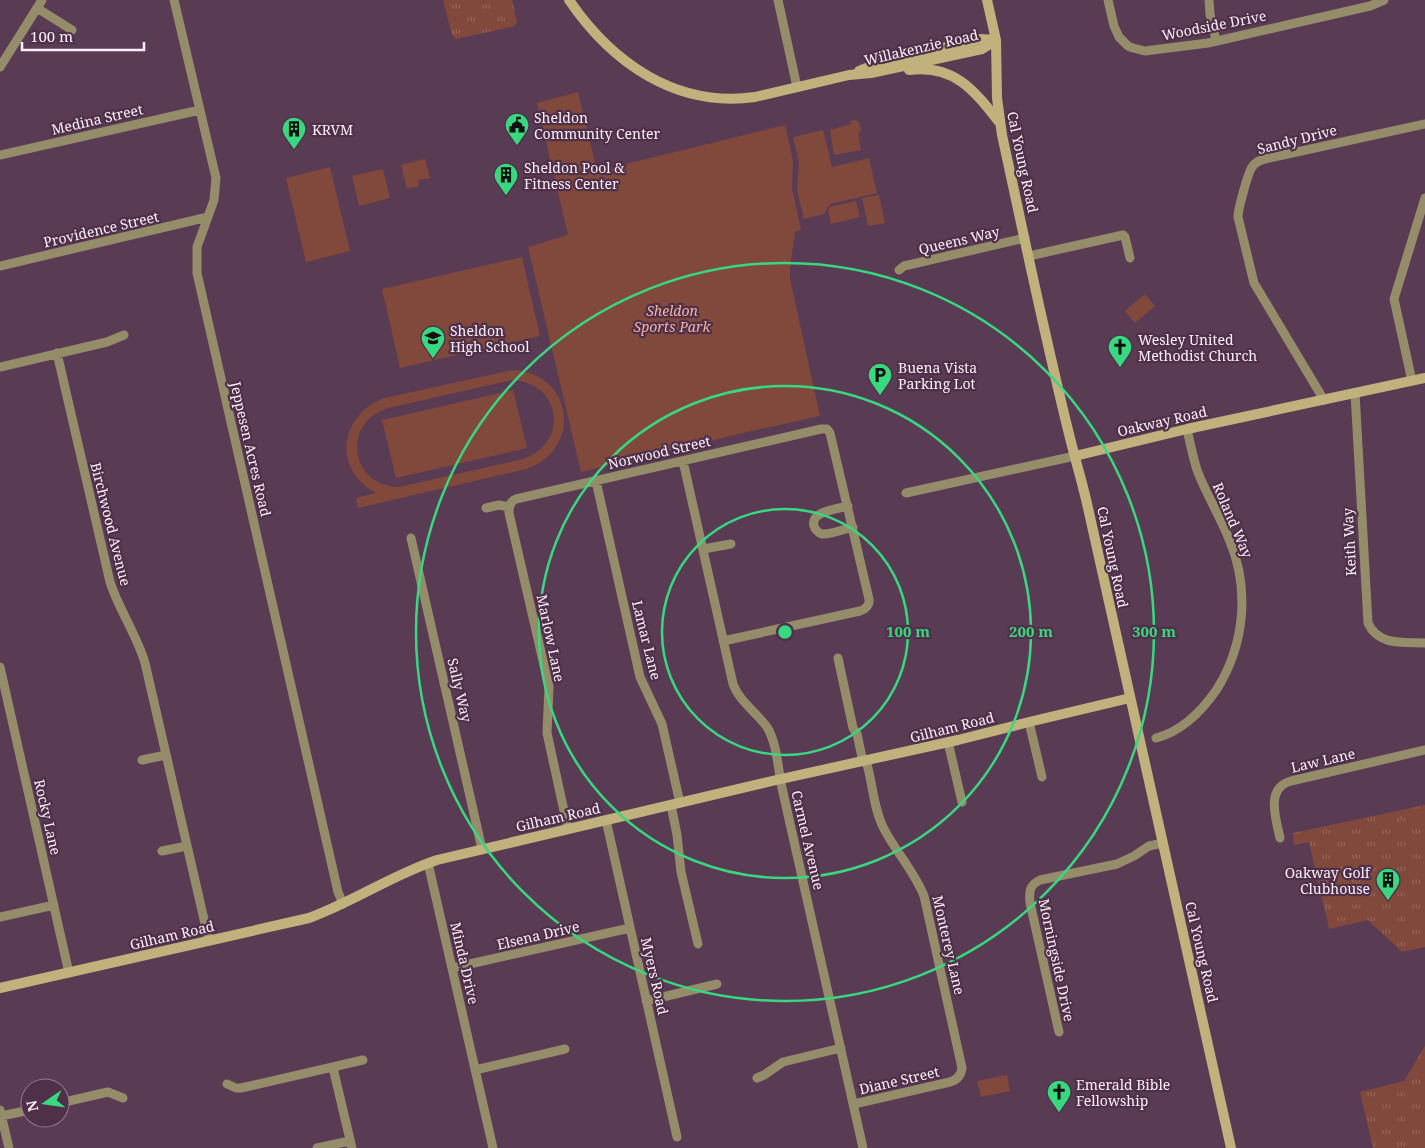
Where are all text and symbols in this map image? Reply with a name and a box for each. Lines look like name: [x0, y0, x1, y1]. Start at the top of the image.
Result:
street label: Woodside Drive: [1160, 6, 1268, 44]
scale bar: [22, 20, 145, 52]
street label: Willakenzie Road: [862, 25, 980, 69]
text: 100 m: [30, 26, 73, 46]
street label: Medina Street: [49, 99, 145, 139]
place label: Sheldon Community Center: [534, 108, 661, 143]
street label: Cal Young Road: [1003, 110, 1043, 215]
public building icon: Sheldon Community Center: [504, 112, 530, 146]
building icon: KRVM: [281, 116, 307, 150]
place label: KRVM: [312, 120, 353, 139]
street label: Sandy Drive: [1255, 120, 1339, 158]
place label: Sheldon Pool & Fitness Center: [524, 158, 625, 193]
building icon: Sheldon Pool & Fitness Center: [493, 162, 519, 196]
street label: Providence Street: [41, 206, 161, 252]
street label: Queens Way: [917, 221, 1001, 259]
park label: Sheldon Sports Park: [634, 301, 711, 336]
place label: Sheldon High School: [450, 321, 530, 356]
school or university icon: Sheldon High School: [420, 325, 446, 359]
place label: Wesley United Methodist Church: [1138, 330, 1257, 365]
church icon: Wesley United Methodist Church: [1107, 334, 1133, 368]
place label: Buena Vista Parking Lot: [898, 358, 977, 393]
parking icon: Buena Vista Parking Lot: [867, 362, 893, 396]
street label: Jeppesen Acres Road: [226, 379, 276, 519]
street label: Oakway Road: [1115, 401, 1209, 441]
street label: Norwood Street: [606, 431, 712, 473]
street label: Birchwood Avenue: [86, 460, 136, 588]
street label: Roland Way: [1209, 479, 1257, 561]
street label: Cal Young Road: [1093, 505, 1133, 610]
street label: Keith Way: [1338, 507, 1360, 577]
street label: Marlow Lane: [532, 593, 570, 683]
street label: Lamar Lane: [628, 598, 666, 682]
text: 100 m: [886, 621, 930, 641]
text: 200 m: [1009, 621, 1053, 641]
text: 300 m: [1132, 621, 1176, 641]
centre of rings: [776, 623, 794, 641]
street label: Sally Way: [443, 656, 477, 724]
street label: Gilham Road: [908, 707, 997, 747]
street label: Law Lane: [1289, 743, 1357, 777]
street label: Rocky Lane: [30, 777, 66, 857]
street label: Carmel Avenue: [787, 788, 829, 892]
street label: Gilham Road: [514, 798, 603, 836]
place label: Oakway Golf Clubhouse: [1285, 863, 1372, 898]
building icon: Oakway Golf Clubhouse: [1375, 867, 1401, 901]
street label: Monterey Lane: [928, 893, 970, 997]
street label: Morningside Drive: [1035, 897, 1079, 1023]
street label: Cal Young Road: [1181, 900, 1223, 1005]
street label: Gilham Road: [128, 916, 217, 954]
street label: Elsena Drive: [495, 916, 581, 954]
street label: Minda Drive: [446, 920, 484, 1006]
street label: Myers Road: [637, 935, 673, 1017]
street label: Diane Street: [857, 1062, 941, 1098]
place label: Emerald Bible Fellowship: [1076, 1075, 1170, 1110]
north arrow: [20, 1078, 70, 1128]
church icon: Emerald Bible Fellowship: [1046, 1079, 1072, 1113]
text: N: [21, 1099, 42, 1114]

